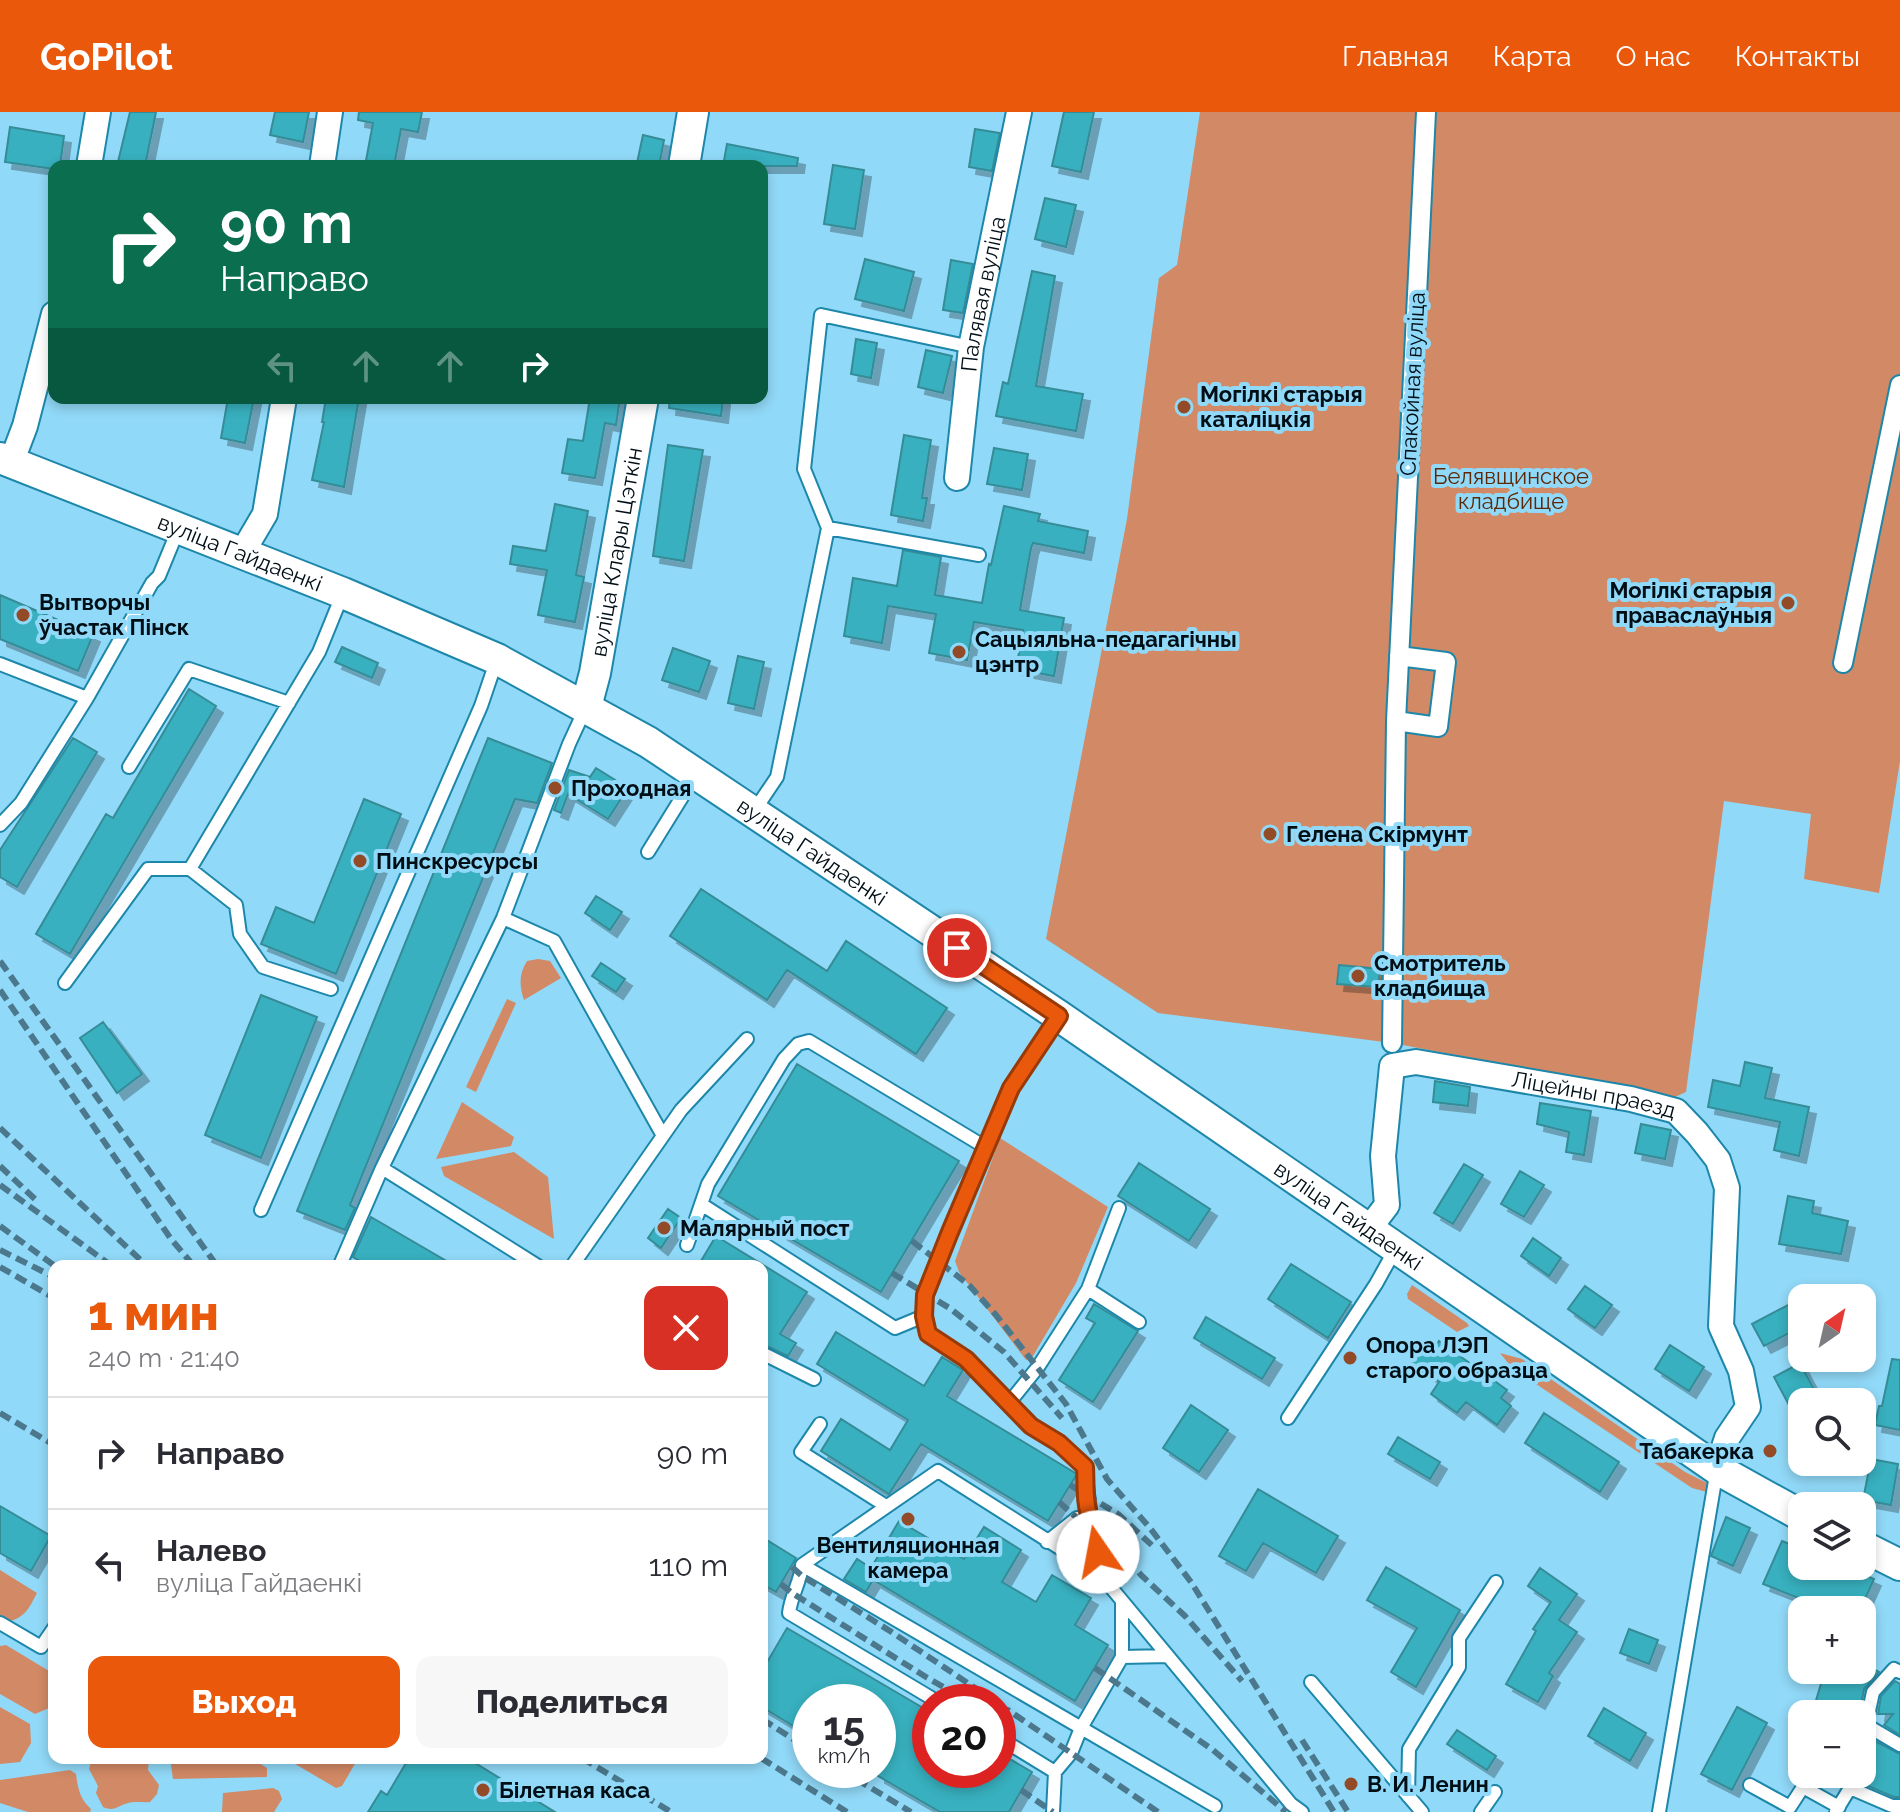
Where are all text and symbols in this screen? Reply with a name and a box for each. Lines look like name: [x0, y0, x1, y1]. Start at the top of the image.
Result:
text: GoPilot: [40, 34, 173, 79]
text: Главная: [1342, 40, 1449, 73]
text: Карта: [1493, 40, 1572, 73]
text: О нас: [1616, 40, 1691, 73]
text: Контакты: [1735, 40, 1860, 73]
text: 90 m: [220, 190, 353, 256]
icon: right: [88, 192, 192, 296]
street label: Палявая вуліца: [955, 214, 1010, 373]
text: Направо: [220, 257, 369, 299]
street label: Спакойная вуліца: [1394, 291, 1430, 477]
icon: left: [260, 344, 304, 388]
icon: ahead: [344, 344, 388, 388]
icon: ahead: [428, 344, 472, 388]
icon: right: [512, 344, 556, 388]
place label: Могілкі старыя каталіцкія: [1200, 381, 1363, 432]
marker: Могілкі старыя каталіцкія: [1175, 398, 1193, 416]
street label: вуліца Клары Цэткін: [585, 445, 647, 659]
park label: Белявщинское кладбище: [1433, 463, 1589, 514]
street label: вуліца Гайдаенкі: [154, 508, 326, 597]
place label: Могілкі старыя праваслаўныя: [1609, 577, 1772, 628]
place label: Вытворчы ўчастак Пінск: [39, 589, 190, 640]
marker: Могілкі старыя праваслаўныя: [1779, 594, 1797, 612]
marker: Вытворчы ўчастак Пінск: [14, 606, 32, 624]
place label: Сацыяльна-педагагічны цэнтр: [975, 626, 1237, 677]
marker: Сацыяльна-педагагічны цэнтр: [950, 643, 968, 661]
place label: Проходная: [571, 775, 691, 801]
marker: Проходная: [546, 779, 564, 797]
street label: вуліца Гайдаенкі: [732, 792, 892, 911]
place label: Гелена Скірмунт: [1286, 821, 1468, 847]
marker: Гелена Скірмунт: [1261, 825, 1279, 843]
place label: Пинскресурсы: [376, 848, 538, 874]
marker: Пинскресурсы: [351, 852, 369, 870]
pin: [923, 914, 991, 982]
icon: arrive: [935, 926, 979, 970]
place label: Смотритель кладбища: [1374, 950, 1506, 1001]
marker: Смотритель кладбища: [1349, 967, 1367, 985]
street label: Ліцейны праезд: [1510, 1066, 1679, 1123]
street label: вуліца Гайдаенкі: [1269, 1155, 1428, 1276]
place label: Малярный пост: [680, 1215, 849, 1241]
marker: Малярный пост: [655, 1219, 673, 1237]
north arrow: [1788, 1284, 1876, 1372]
map controls: [1788, 1284, 1876, 1788]
text: 1 мин: [88, 1285, 219, 1341]
button: close: [644, 1286, 728, 1370]
place label: Опора ЛЭП старого образца: [1366, 1332, 1548, 1383]
text: 240 m · 21:40: [88, 1343, 240, 1373]
marker: Опора ЛЭП старого образца: [1341, 1349, 1359, 1367]
button: search: [1788, 1388, 1876, 1476]
icon: right: [88, 1431, 132, 1475]
text: Направо: [156, 1436, 285, 1471]
text: 90 m: [657, 1436, 728, 1471]
place label: Табакерка: [1639, 1438, 1754, 1464]
marker: Табакерка: [1761, 1442, 1779, 1460]
button: layers: [1788, 1492, 1876, 1580]
marker: Вентиляционная камера: [899, 1510, 917, 1528]
position arrow: [1056, 1510, 1140, 1594]
place label: Вентиляционная камера: [816, 1532, 1000, 1583]
text: Налево: [156, 1533, 266, 1568]
icon: left: [88, 1543, 132, 1587]
text: 110 m: [649, 1548, 728, 1583]
text: вуліца Гайдаенкі: [156, 1568, 362, 1598]
button: +: [1788, 1596, 1876, 1684]
button: Выход: [88, 1656, 400, 1748]
button: Поделиться: [416, 1656, 728, 1748]
speed limit sign: 20: [912, 1684, 1016, 1788]
button: −: [1788, 1700, 1876, 1788]
text: 15: [823, 1702, 865, 1749]
text: km/h: [818, 1744, 870, 1768]
place label: В. И. Ленин: [1367, 1771, 1489, 1797]
marker: В. И. Ленин: [1342, 1775, 1360, 1793]
place label: Білетная каса: [499, 1777, 650, 1803]
marker: Білетная каса: [474, 1781, 492, 1799]

